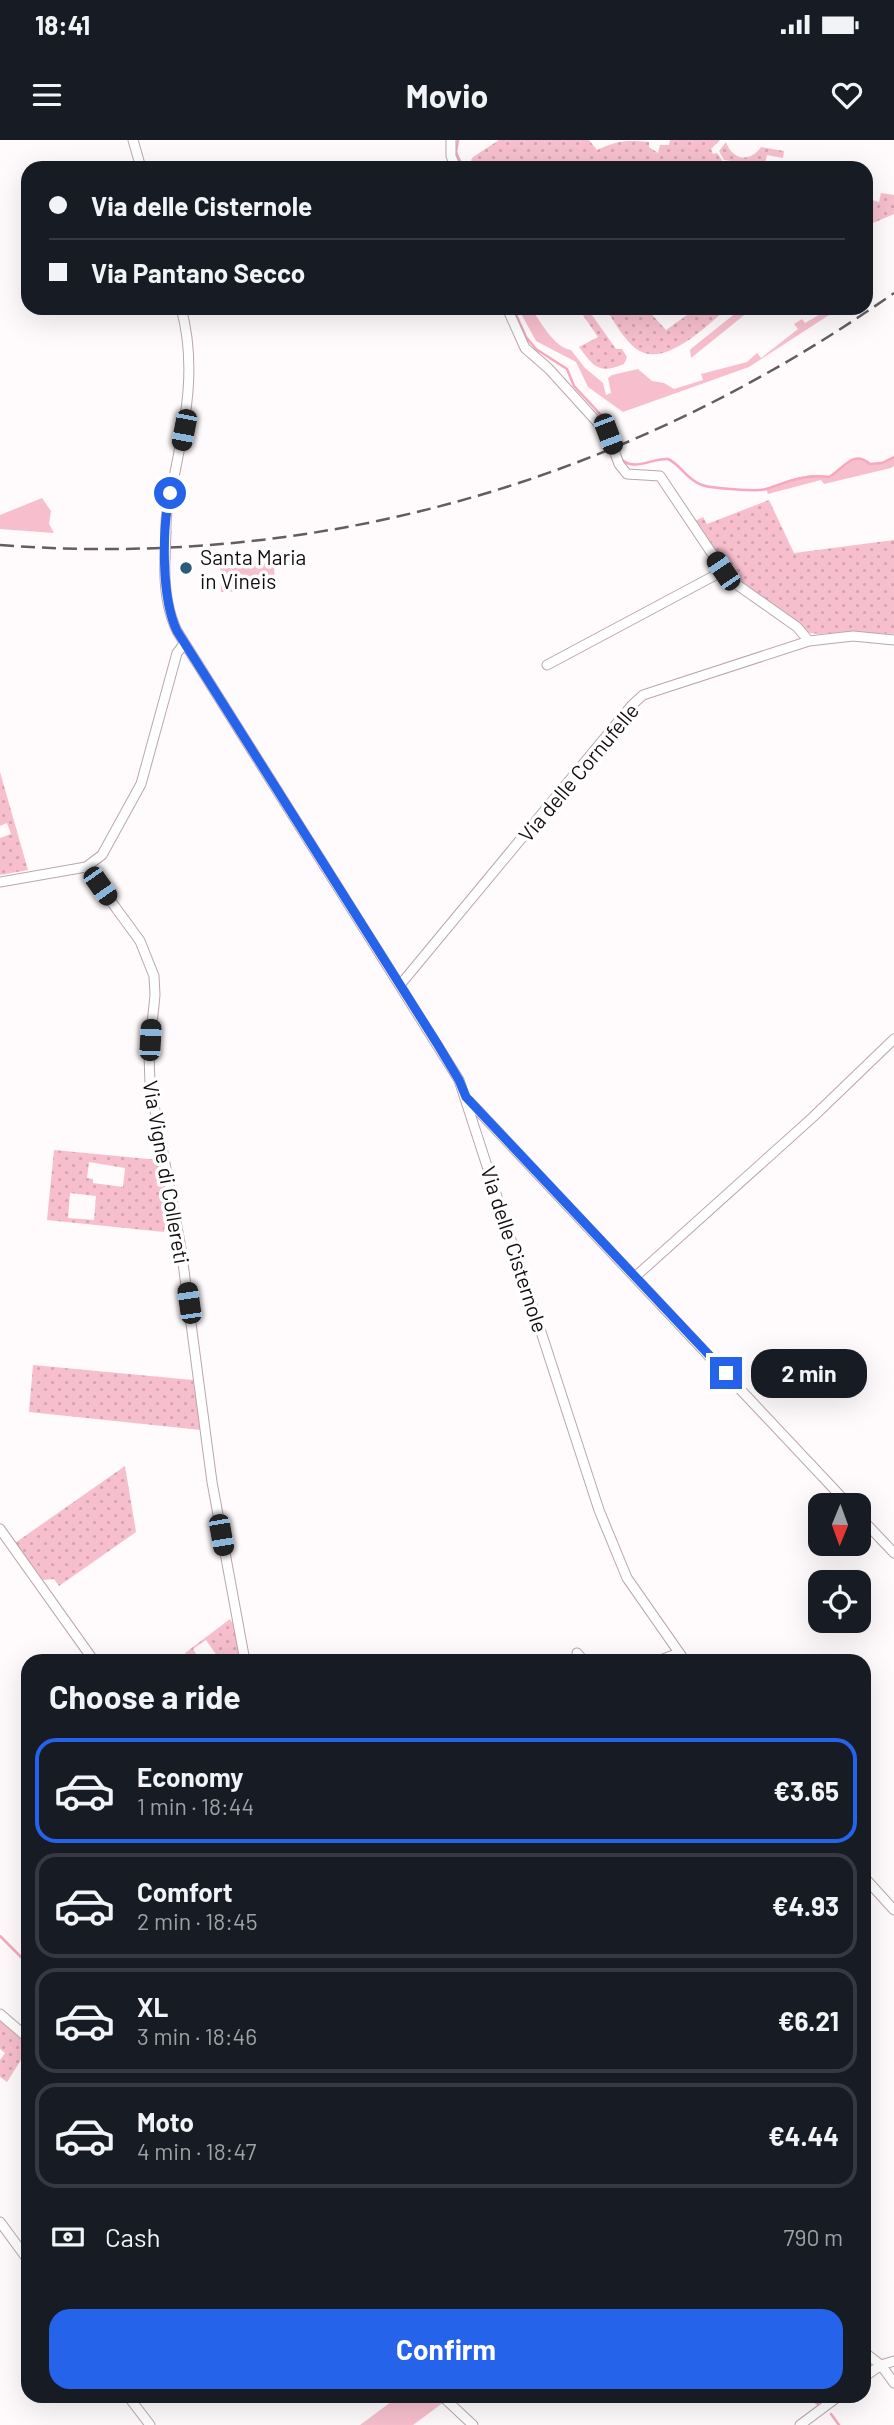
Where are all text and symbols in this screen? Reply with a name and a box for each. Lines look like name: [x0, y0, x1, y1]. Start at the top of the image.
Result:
text: 18:41: [35, 9, 90, 40]
icon: menu: [28, 76, 66, 114]
text: Movio: [406, 76, 488, 114]
icon: heart: [828, 76, 866, 114]
text: Via delle Cisternole: [91, 190, 312, 221]
text: Via Pantano Secco: [91, 257, 305, 288]
car: [170, 407, 199, 453]
car: [591, 411, 626, 457]
route start: [154, 477, 186, 509]
place label: Santa Maria in Vineis: [200, 544, 306, 593]
car: [703, 548, 744, 594]
marker: Santa Maria in Vineis: [178, 560, 194, 576]
street label: Via delle Cornufelle: [513, 698, 643, 846]
car: [80, 863, 121, 909]
car: [139, 1018, 162, 1062]
street label: Via Vigne di Collereti: [139, 1078, 195, 1266]
street label: Via delle Cisternole: [476, 1163, 554, 1335]
car: [176, 1281, 203, 1325]
callout: 2 min: [750, 1348, 866, 1398]
route end: [710, 1357, 742, 1389]
text: 2 min: [781, 1359, 837, 1387]
north arrow: [808, 1493, 872, 1556]
map controls: [808, 1493, 871, 1633]
car: [208, 1512, 235, 1558]
button: locate: [808, 1570, 871, 1633]
text: Choose a ride: [49, 1677, 241, 1715]
icon: car: [53, 1759, 116, 1822]
text: Economy: [137, 1761, 243, 1792]
text: €3.65: [773, 1775, 839, 1806]
text: 1 min · 18:44: [137, 1792, 254, 1820]
icon: car: [53, 1874, 116, 1937]
text: Comfort: [137, 1876, 233, 1907]
text: €4.93: [772, 1890, 839, 1921]
text: 2 min · 18:45: [137, 1907, 258, 1935]
icon: car: [53, 1989, 116, 2052]
text: XL: [137, 1991, 168, 2022]
text: €6.21: [778, 2005, 839, 2036]
text: 3 min · 18:46: [137, 2022, 257, 2050]
icon: car: [53, 2104, 116, 2167]
text: Moto: [137, 2106, 194, 2137]
text: €4.44: [768, 2120, 839, 2151]
text: 4 min · 18:47: [137, 2137, 256, 2165]
icon: cash: [49, 2218, 87, 2256]
text: Cash: [105, 2221, 160, 2252]
text: 790 m: [784, 2223, 843, 2251]
button: Confirm: [49, 2309, 843, 2389]

